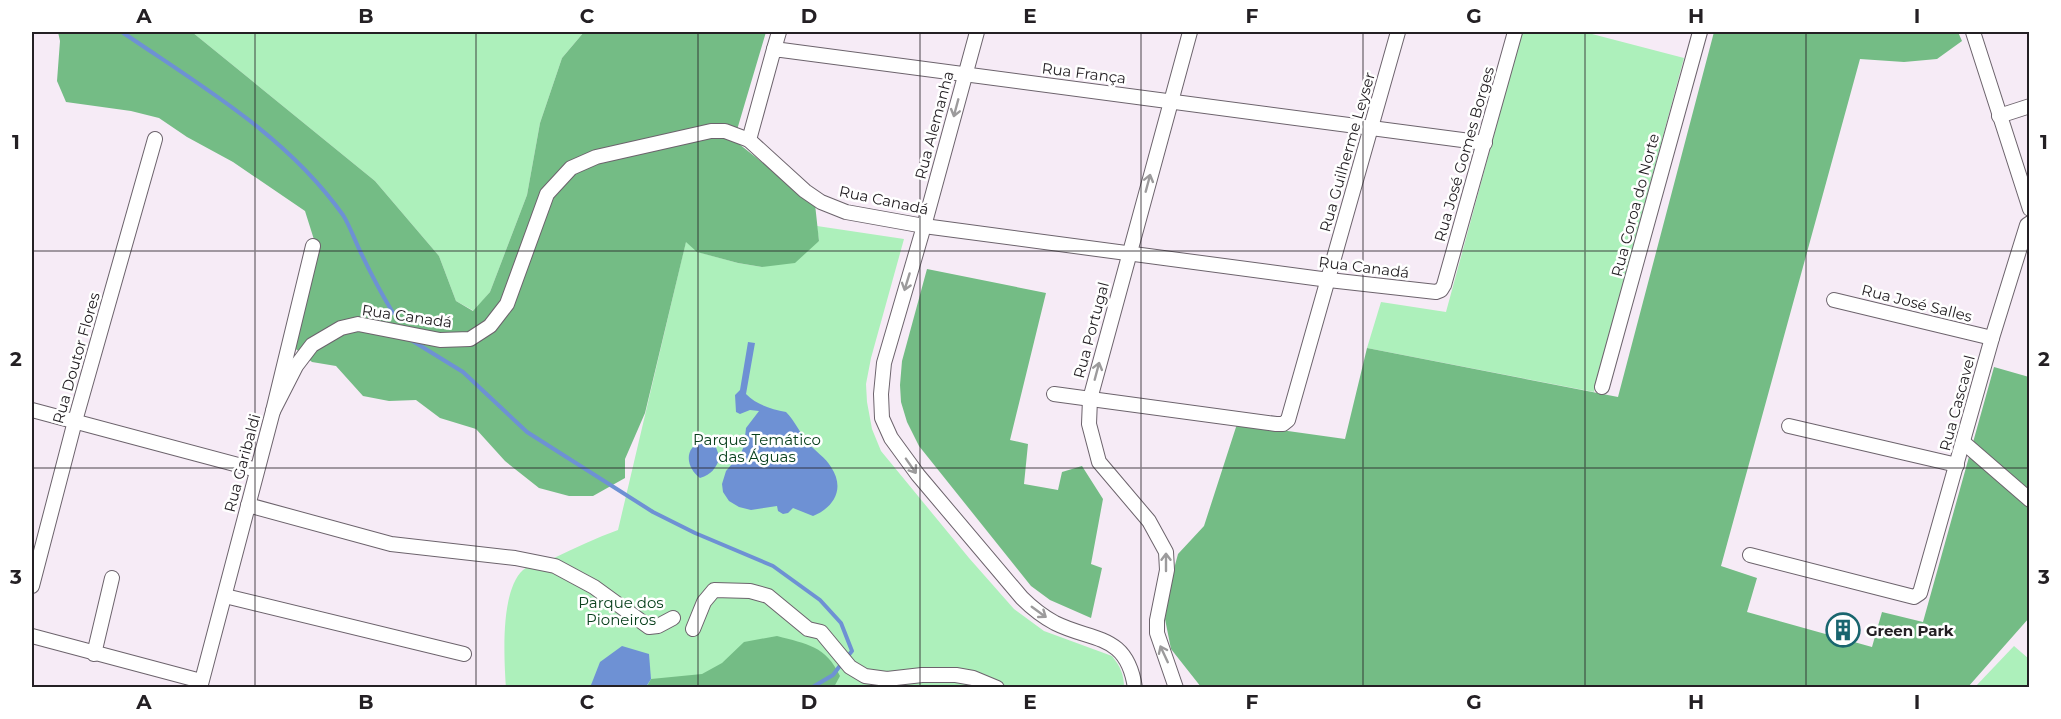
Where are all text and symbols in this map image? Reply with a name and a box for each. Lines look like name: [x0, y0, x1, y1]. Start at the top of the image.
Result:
text: A: [135, 4, 152, 28]
text: B: [358, 4, 374, 28]
text: C: [580, 4, 595, 28]
text: D: [801, 4, 817, 28]
text: E: [1023, 4, 1037, 28]
text: F: [1246, 4, 1259, 28]
text: G: [1466, 4, 1482, 28]
text: H: [1688, 4, 1704, 28]
text: I: [1914, 4, 1920, 28]
street label: Rua França: [1041, 58, 1127, 88]
street label: Rua José Gomes Borges: [1430, 64, 1498, 244]
street label: Rua Alemanha: [910, 69, 958, 181]
street label: Rua Guilherme Leyser: [1315, 70, 1379, 234]
one-way arrow: [949, 98, 961, 117]
text: 1: [12, 130, 20, 154]
text: 1: [2040, 130, 2048, 154]
street label: Rua Coroa do Norte: [1607, 131, 1663, 279]
one-way arrow: [1142, 174, 1154, 193]
street label: Rua Canadá: [837, 181, 931, 219]
street label: Rua Canadá: [1318, 252, 1410, 282]
one-way arrow: [901, 272, 912, 291]
street label: Rua Portugal: [1069, 280, 1113, 380]
street label: Rua José Salles: [1860, 280, 1974, 326]
street label: Rua Doutor Flores: [48, 290, 104, 426]
street label: Rua Canadá: [361, 300, 453, 332]
text: 2: [10, 347, 22, 371]
text: 2: [2038, 347, 2050, 371]
street label: Rua Cascavel: [1935, 353, 1979, 453]
one-way arrow: [1092, 362, 1104, 381]
street label: Rua Garibaldi: [220, 412, 264, 514]
park label: Parque Temático das Águas: [693, 430, 821, 466]
one-way arrow: [905, 457, 917, 473]
one-way arrow: [1160, 553, 1172, 573]
text: 3: [9, 565, 22, 589]
text: 3: [2037, 565, 2050, 589]
park label: Parque dos Pioneiros: [578, 593, 664, 629]
one-way arrow: [1031, 605, 1047, 618]
building icon: Green Park: [1825, 612, 1861, 648]
place label: Green Park: [1866, 621, 1954, 640]
one-way arrow: [1157, 646, 1169, 664]
text: A: [135, 690, 152, 714]
text: B: [358, 690, 374, 714]
text: C: [580, 690, 595, 714]
text: D: [801, 690, 817, 714]
text: E: [1023, 690, 1037, 714]
text: F: [1246, 690, 1259, 714]
text: G: [1466, 690, 1482, 714]
text: H: [1688, 690, 1704, 714]
text: I: [1914, 690, 1920, 714]

